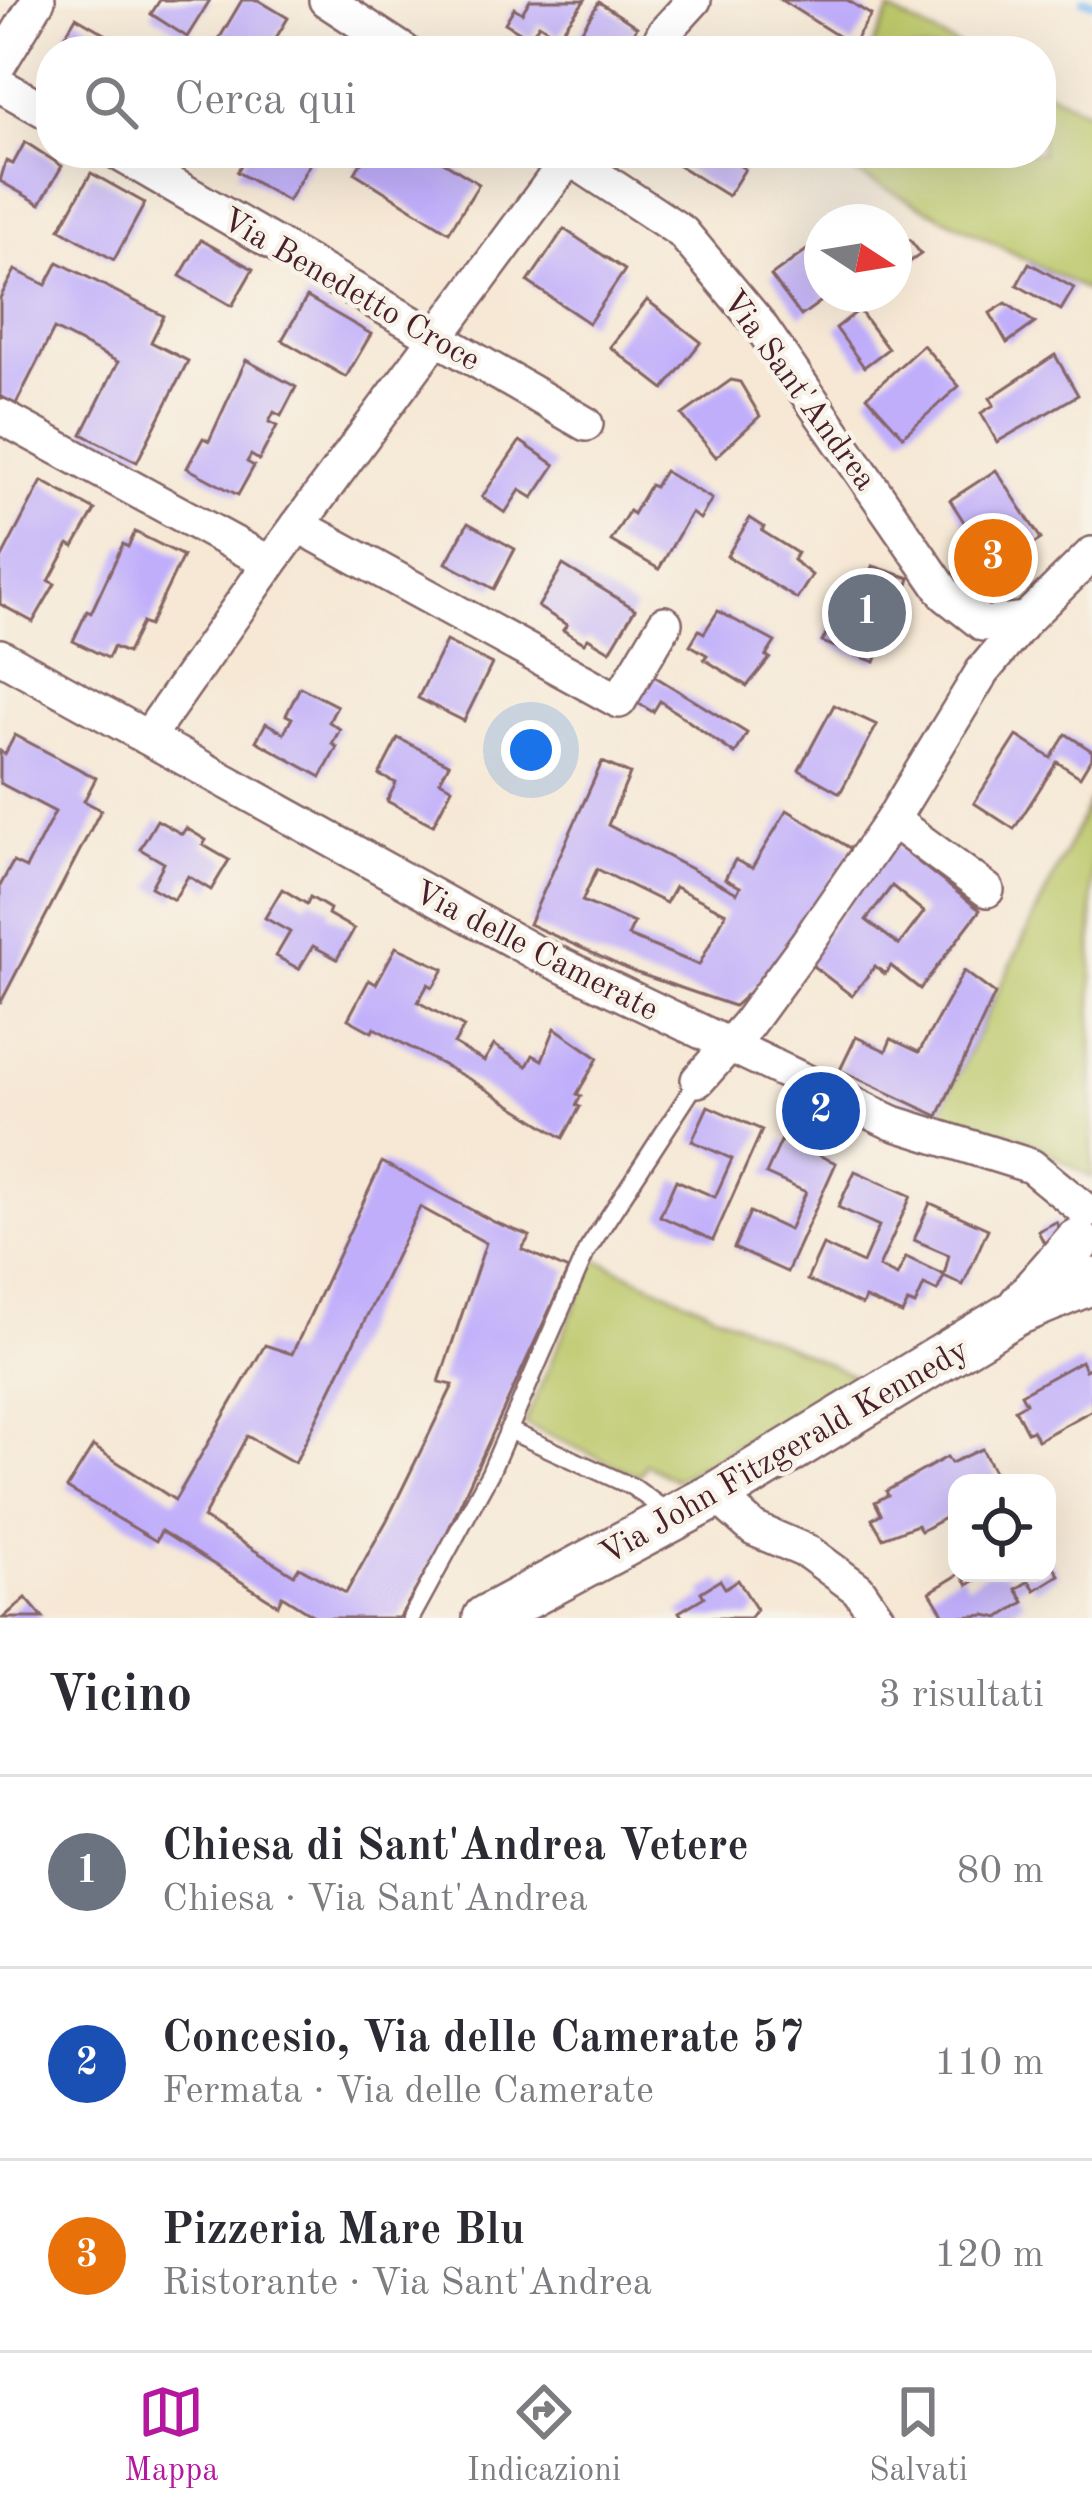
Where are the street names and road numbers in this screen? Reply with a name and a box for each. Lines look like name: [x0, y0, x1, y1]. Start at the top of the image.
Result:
street label: Via Benedetto Croce: [216, 204, 485, 378]
street label: Via Sant'Andrea: [715, 285, 881, 497]
street label: Via delle Camerate: [408, 876, 663, 1028]
street label: Via John Fitzgerald Kennedy: [595, 1334, 974, 1572]

